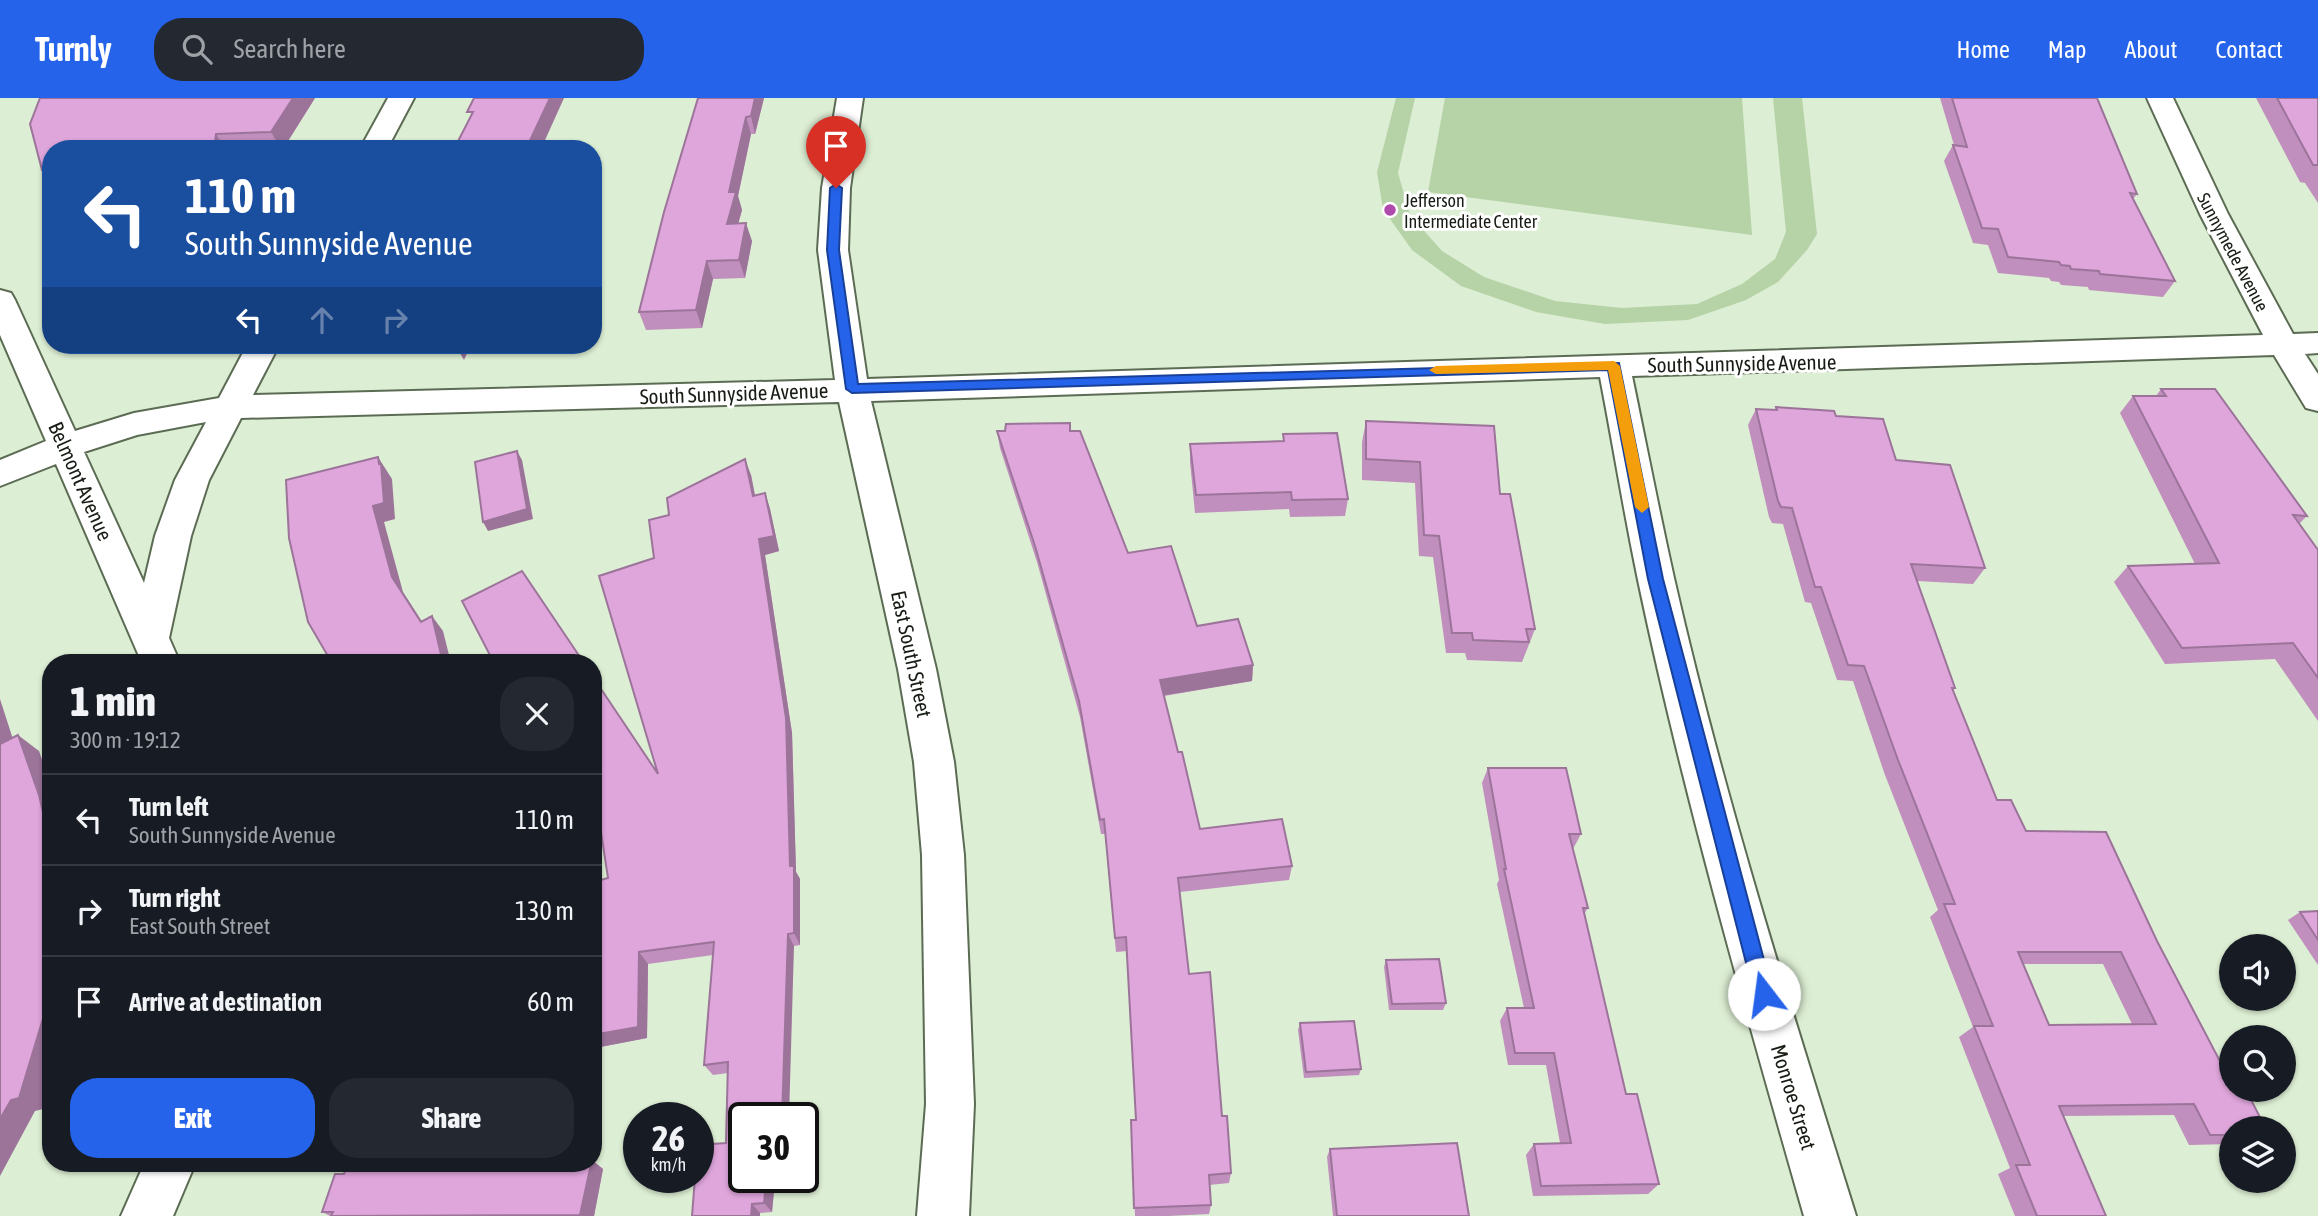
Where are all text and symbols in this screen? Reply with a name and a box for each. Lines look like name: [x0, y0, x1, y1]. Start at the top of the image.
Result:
search box: [154, 18, 644, 81]
text: Turnly: [35, 30, 112, 68]
icon: search: [178, 30, 216, 68]
text: Search here: [234, 34, 346, 64]
text: Home: [1956, 36, 2010, 63]
text: Map: [2048, 36, 2086, 63]
text: About: [2124, 36, 2177, 63]
text: Contact: [2215, 36, 2283, 63]
pin: [806, 116, 866, 188]
icon: arrive: [817, 127, 855, 165]
text: 110 m: [185, 167, 296, 223]
icon: left: [70, 168, 161, 259]
street label: Sunnymede Avenue: [2193, 189, 2273, 315]
place label: Jefferson Intermediate Center: [1404, 190, 1538, 232]
marker: Jefferson Intermediate Center: [1382, 202, 1398, 218]
text: South Sunnyside Avenue: [185, 225, 473, 262]
icon: left: [230, 301, 268, 339]
icon: ahead: [303, 301, 341, 339]
icon: right: [376, 301, 414, 339]
street label: South Sunnyside Avenue: [1647, 349, 1837, 377]
street label: South Sunnyside Avenue: [639, 378, 829, 408]
street label: Belmont Avenue: [44, 418, 118, 544]
street label: East South Street: [887, 588, 937, 720]
text: 1 min: [70, 677, 156, 725]
button: close: [500, 677, 574, 751]
text: 300 m · 19:12: [70, 727, 181, 753]
text: Turn left: [129, 792, 209, 822]
icon: left: [70, 801, 108, 839]
text: 110 m: [515, 805, 574, 835]
text: South Sunnyside Avenue: [129, 822, 336, 848]
text: Turn right: [129, 883, 220, 913]
icon: right: [70, 892, 108, 930]
text: 130 m: [515, 896, 574, 926]
text: East South Street: [129, 913, 270, 939]
map controls: [2219, 934, 2296, 1193]
button: sound: [2219, 934, 2296, 1011]
position arrow: [1727, 957, 1801, 1031]
icon: arrive: [70, 983, 108, 1021]
text: Arrive at destination: [129, 987, 322, 1017]
text: 60 m: [527, 987, 574, 1017]
button: search: [2219, 1025, 2296, 1102]
street label: Monroe Street: [1767, 1042, 1821, 1152]
button: Exit: [70, 1078, 315, 1158]
button: Share: [329, 1078, 574, 1158]
speed limit sign: 30: [728, 1102, 819, 1193]
button: layers: [2219, 1116, 2296, 1193]
text: 26: [652, 1118, 685, 1158]
text: km/h: [651, 1154, 686, 1175]

